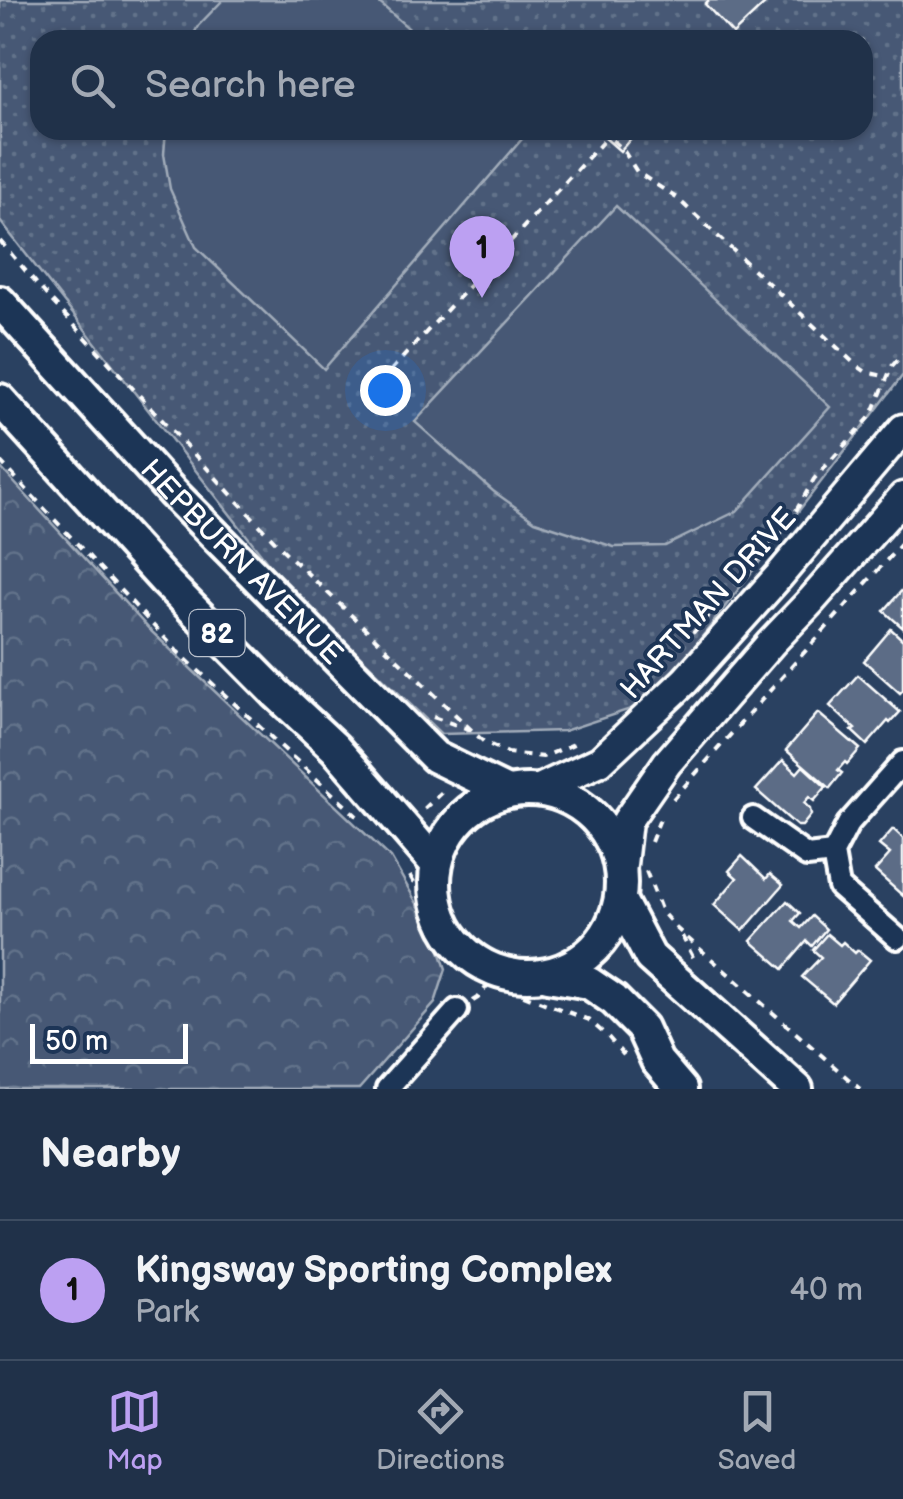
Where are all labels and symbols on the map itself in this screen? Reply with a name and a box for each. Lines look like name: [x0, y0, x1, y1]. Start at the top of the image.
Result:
pin: 1: [450, 216, 514, 298]
your location: [360, 365, 411, 416]
street label: HEPBURN AVENUE: [132, 452, 350, 673]
street label: HARTMAN DRIVE: [613, 500, 804, 707]
road number: 82: [190, 610, 244, 656]
scale bar: [30, 1019, 188, 1064]

